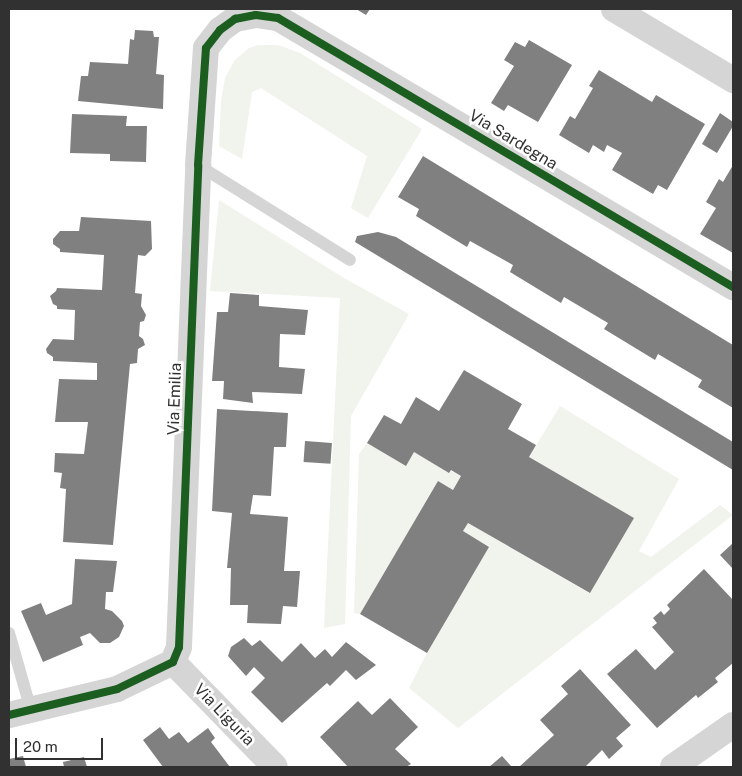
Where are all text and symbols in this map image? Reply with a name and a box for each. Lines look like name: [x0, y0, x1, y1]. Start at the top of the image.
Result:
street label: Via Sardegna: [465, 106, 561, 174]
street label: Via Emilia: [164, 362, 186, 436]
street label: Via Liguria: [190, 680, 258, 750]
scale bar: [18, 728, 105, 760]
text: 20 m: [23, 738, 58, 755]

